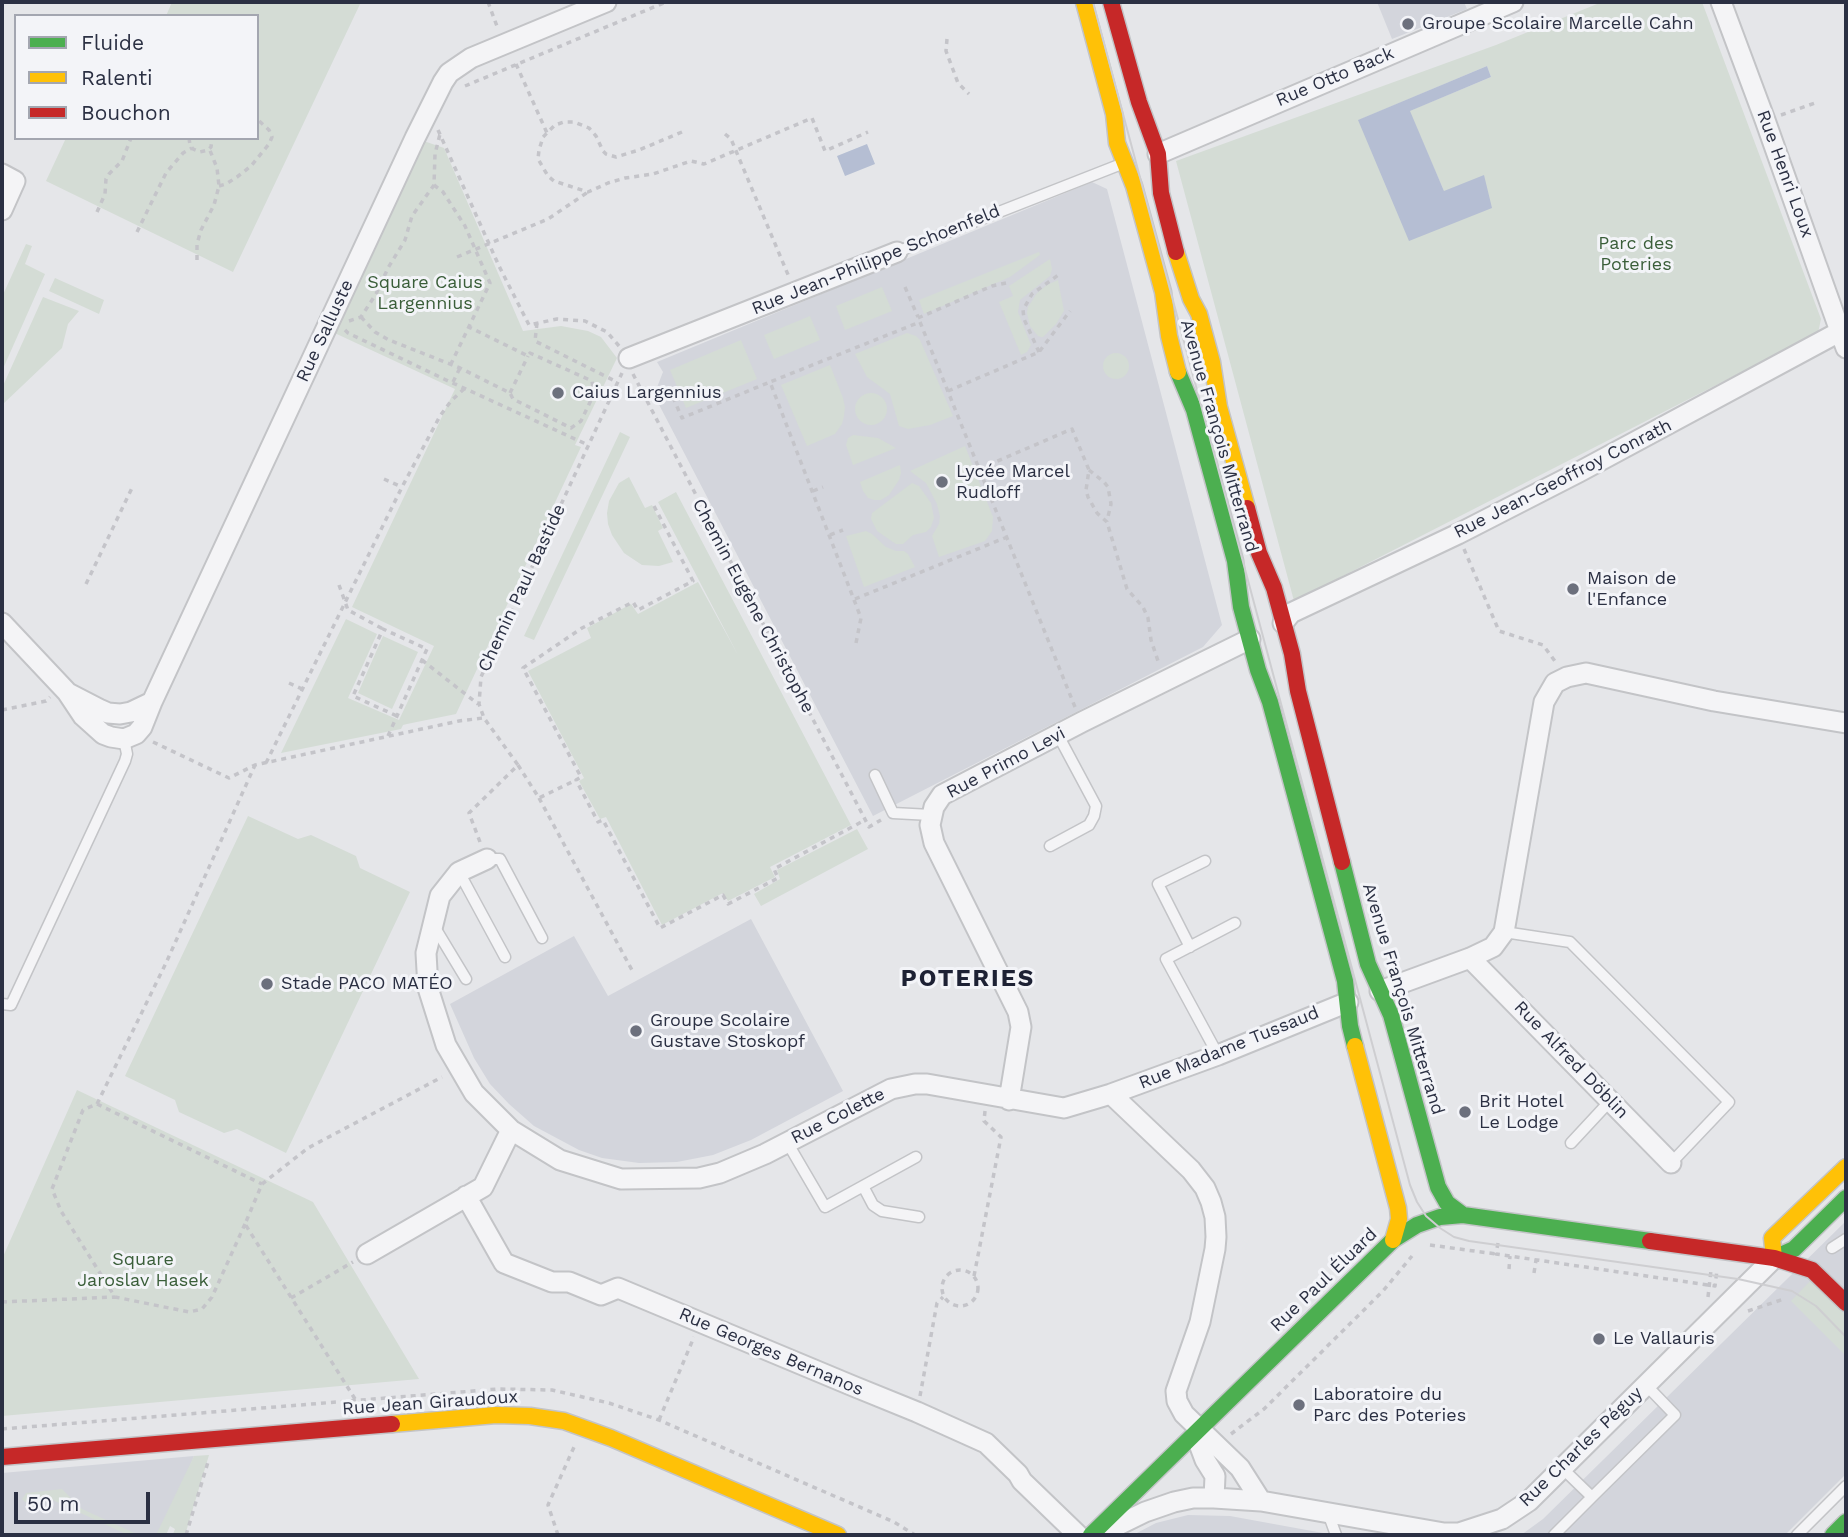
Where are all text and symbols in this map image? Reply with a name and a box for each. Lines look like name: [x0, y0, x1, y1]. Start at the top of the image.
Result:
place label: Groupe Scolaire Marcelle Cahn: [1422, 13, 1694, 35]
legend: [14, 14, 259, 140]
marker: Groupe Scolaire Marcelle Cahn: [1400, 16, 1416, 32]
text: Fluide: [81, 30, 144, 55]
street label: Rue Otto Back: [1273, 42, 1397, 112]
text: Ralenti: [81, 65, 153, 90]
text: Bouchon: [81, 100, 171, 125]
street label: Rue Henri Loux: [1752, 107, 1818, 241]
street label: Rue Jean-Philippe Schoenfeld: [749, 200, 1003, 320]
park label: Parc des Poteries: [1598, 233, 1674, 276]
park label: Square Caius Largennius: [367, 272, 483, 314]
street label: Rue Salluste: [292, 276, 358, 386]
street label: Avenue François Mitterrand: [1175, 317, 1263, 555]
place label: Caius Largennius: [572, 382, 722, 404]
marker: Caius Largennius: [550, 385, 566, 401]
street label: Rue Jean-Geoffroy Conrath: [1451, 415, 1675, 543]
place label: Lycée Marcel Rudloff: [956, 461, 1070, 504]
marker: Lycée Marcel Rudloff: [934, 474, 950, 490]
street label: Chemin Eugène Christophe: [687, 495, 819, 717]
street label: Chemin Paul Bastide: [474, 501, 570, 675]
place label: Maison de l'Enfance: [1587, 568, 1676, 610]
marker: Maison de l'Enfance: [1565, 581, 1581, 597]
street label: Rue Primo Levi: [943, 723, 1069, 803]
street label: Avenue François Mitterrand: [1357, 880, 1449, 1118]
district label: POTERIES: [902, 965, 1034, 993]
place label: Stade PACO MATÉO: [281, 973, 453, 995]
marker: Stade PACO MATÉO: [259, 976, 275, 992]
street label: Rue Alfred Döblin: [1509, 997, 1633, 1123]
street label: Rue Madame Tussaud: [1136, 1002, 1322, 1094]
place label: Groupe Scolaire Gustave Stoskopf: [650, 1010, 805, 1052]
marker: Groupe Scolaire Gustave Stoskopf: [628, 1023, 644, 1039]
street label: Rue Colette: [787, 1083, 889, 1149]
place label: Brit Hotel Le Lodge: [1479, 1091, 1564, 1134]
marker: Brit Hotel Le Lodge: [1457, 1104, 1473, 1120]
street label: Rue Paul Éluard: [1266, 1224, 1382, 1336]
park label: Square Jaroslav Hasek: [77, 1249, 209, 1292]
street label: Rue Georges Bernanos: [675, 1303, 867, 1401]
place label: Le Vallauris: [1613, 1328, 1715, 1350]
marker: Le Vallauris: [1591, 1331, 1607, 1347]
street label: Rue Charles Péguy: [1515, 1383, 1647, 1511]
place label: Laboratoire du Parc des Poteries: [1313, 1384, 1466, 1426]
street label: Rue Jean Giraudoux: [341, 1386, 519, 1420]
marker: Laboratoire du Parc des Poteries: [1291, 1397, 1307, 1413]
scale bar: [18, 1478, 154, 1522]
text: 50 m: [27, 1491, 79, 1516]

